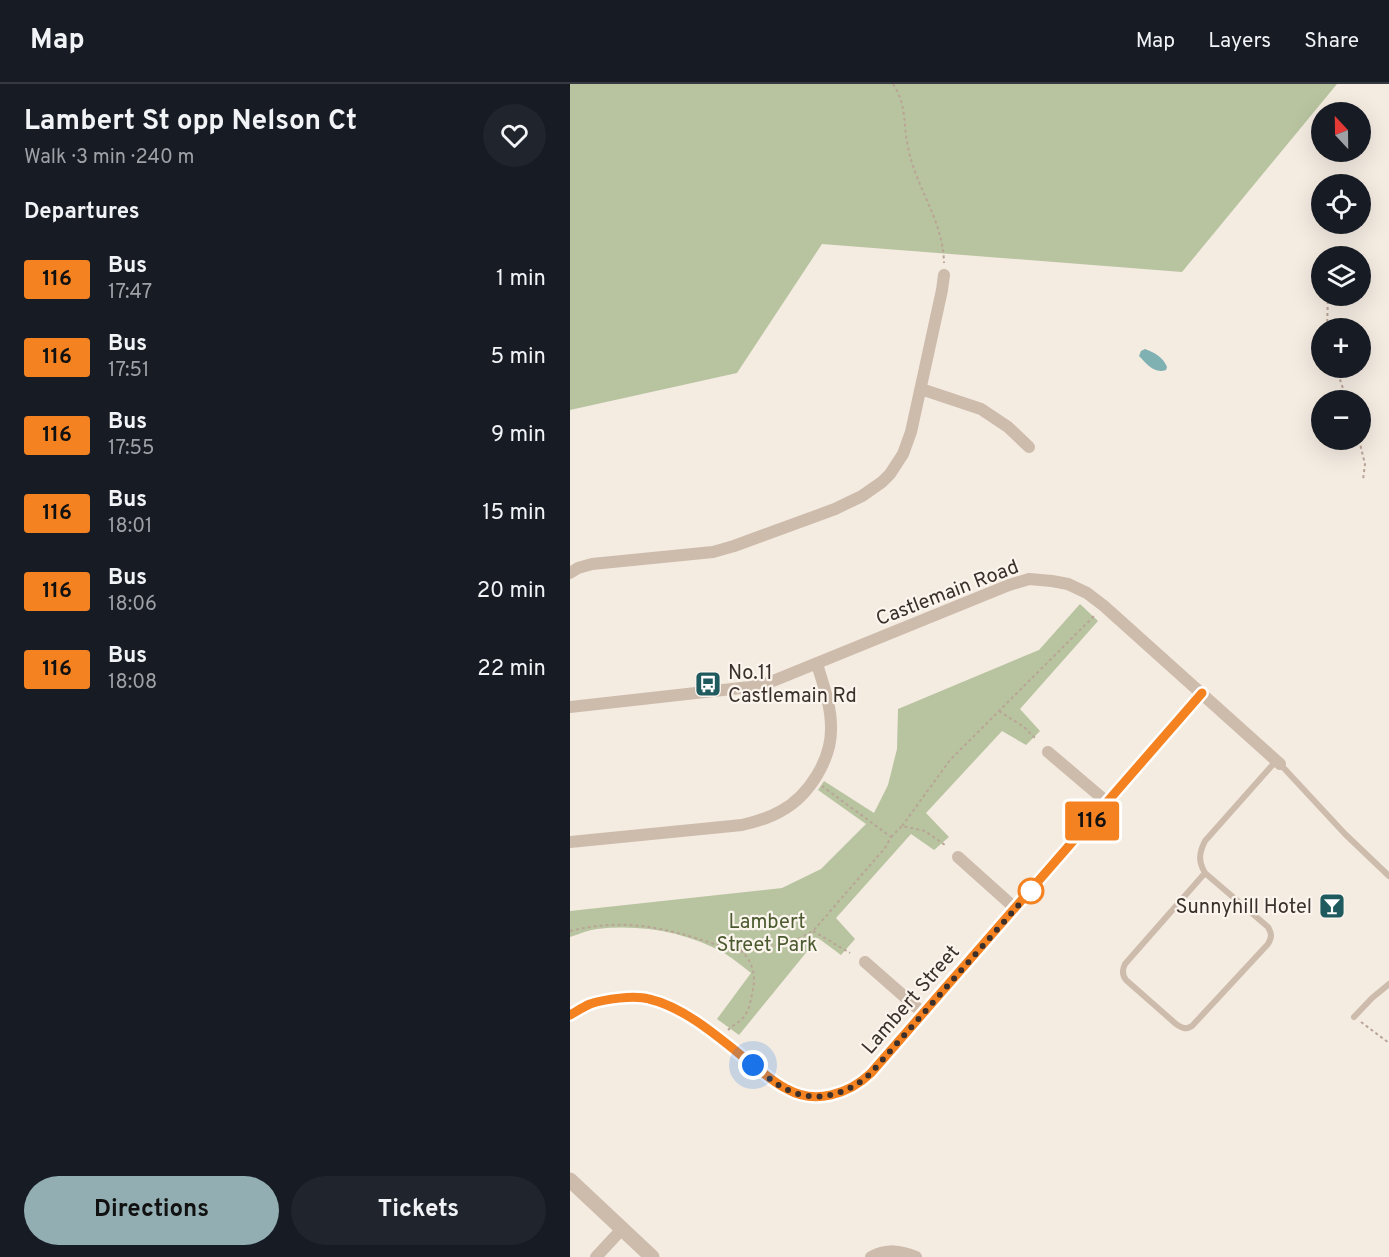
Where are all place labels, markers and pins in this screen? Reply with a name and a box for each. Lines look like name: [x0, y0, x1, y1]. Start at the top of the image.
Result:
place label: No.11 Castlemain Rd: [728, 661, 857, 710]
bus stop icon: No.11 Castlemain Rd: [693, 669, 723, 699]
unlabelled marker: [1018, 878, 1044, 904]
bar icon: Sunnyhill Hotel: [1317, 891, 1347, 921]
place label: Sunnyhill Hotel: [1175, 895, 1312, 921]

